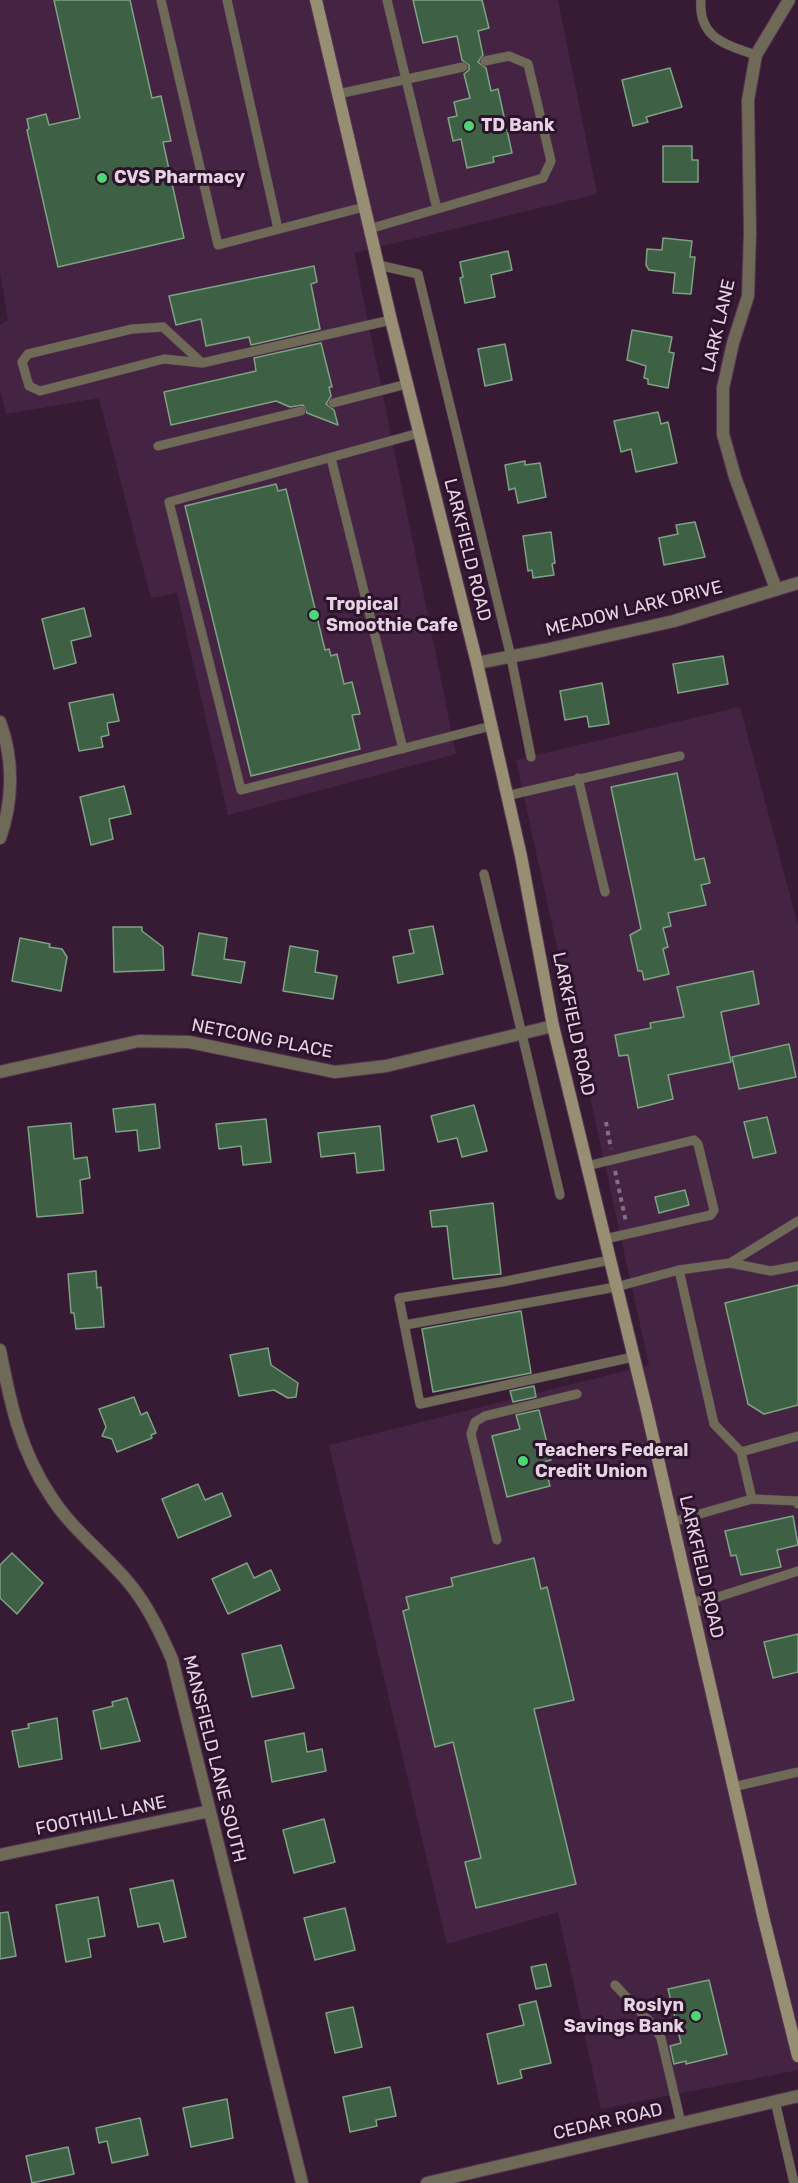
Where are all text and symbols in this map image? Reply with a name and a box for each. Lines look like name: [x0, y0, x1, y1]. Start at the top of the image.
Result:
place label: TD Bank: [481, 115, 554, 137]
marker: TD Bank: [462, 119, 476, 133]
place label: CVS Pharmacy: [114, 167, 245, 189]
marker: CVS Pharmacy: [95, 171, 109, 185]
street label: LARK LANE: [698, 277, 740, 375]
street label: LARKFIELD ROAD: [439, 476, 495, 624]
street label: MEADOW LARK DRIVE: [543, 577, 725, 641]
place label: Tropical Smoothie Cafe: [326, 594, 458, 636]
marker: Tropical Smoothie Cafe: [307, 608, 321, 622]
street label: LARKFIELD ROAD: [547, 950, 599, 1098]
street label: NETCONG PLACE: [190, 1015, 334, 1063]
place label: Teachers Federal Credit Union: [535, 1440, 689, 1482]
marker: Teachers Federal Credit Union: [516, 1454, 530, 1468]
street label: LARKFIELD ROAD: [674, 1493, 728, 1641]
street label: MANSFIELD LANE SOUTH: [178, 1653, 250, 1865]
street label: FOOTHILL LANE: [34, 1792, 168, 1840]
place label: Roslyn Savings Bank: [564, 1995, 684, 2038]
marker: Roslyn Savings Bank: [689, 2009, 703, 2023]
street label: CEDAR ROAD: [551, 2099, 665, 2145]

